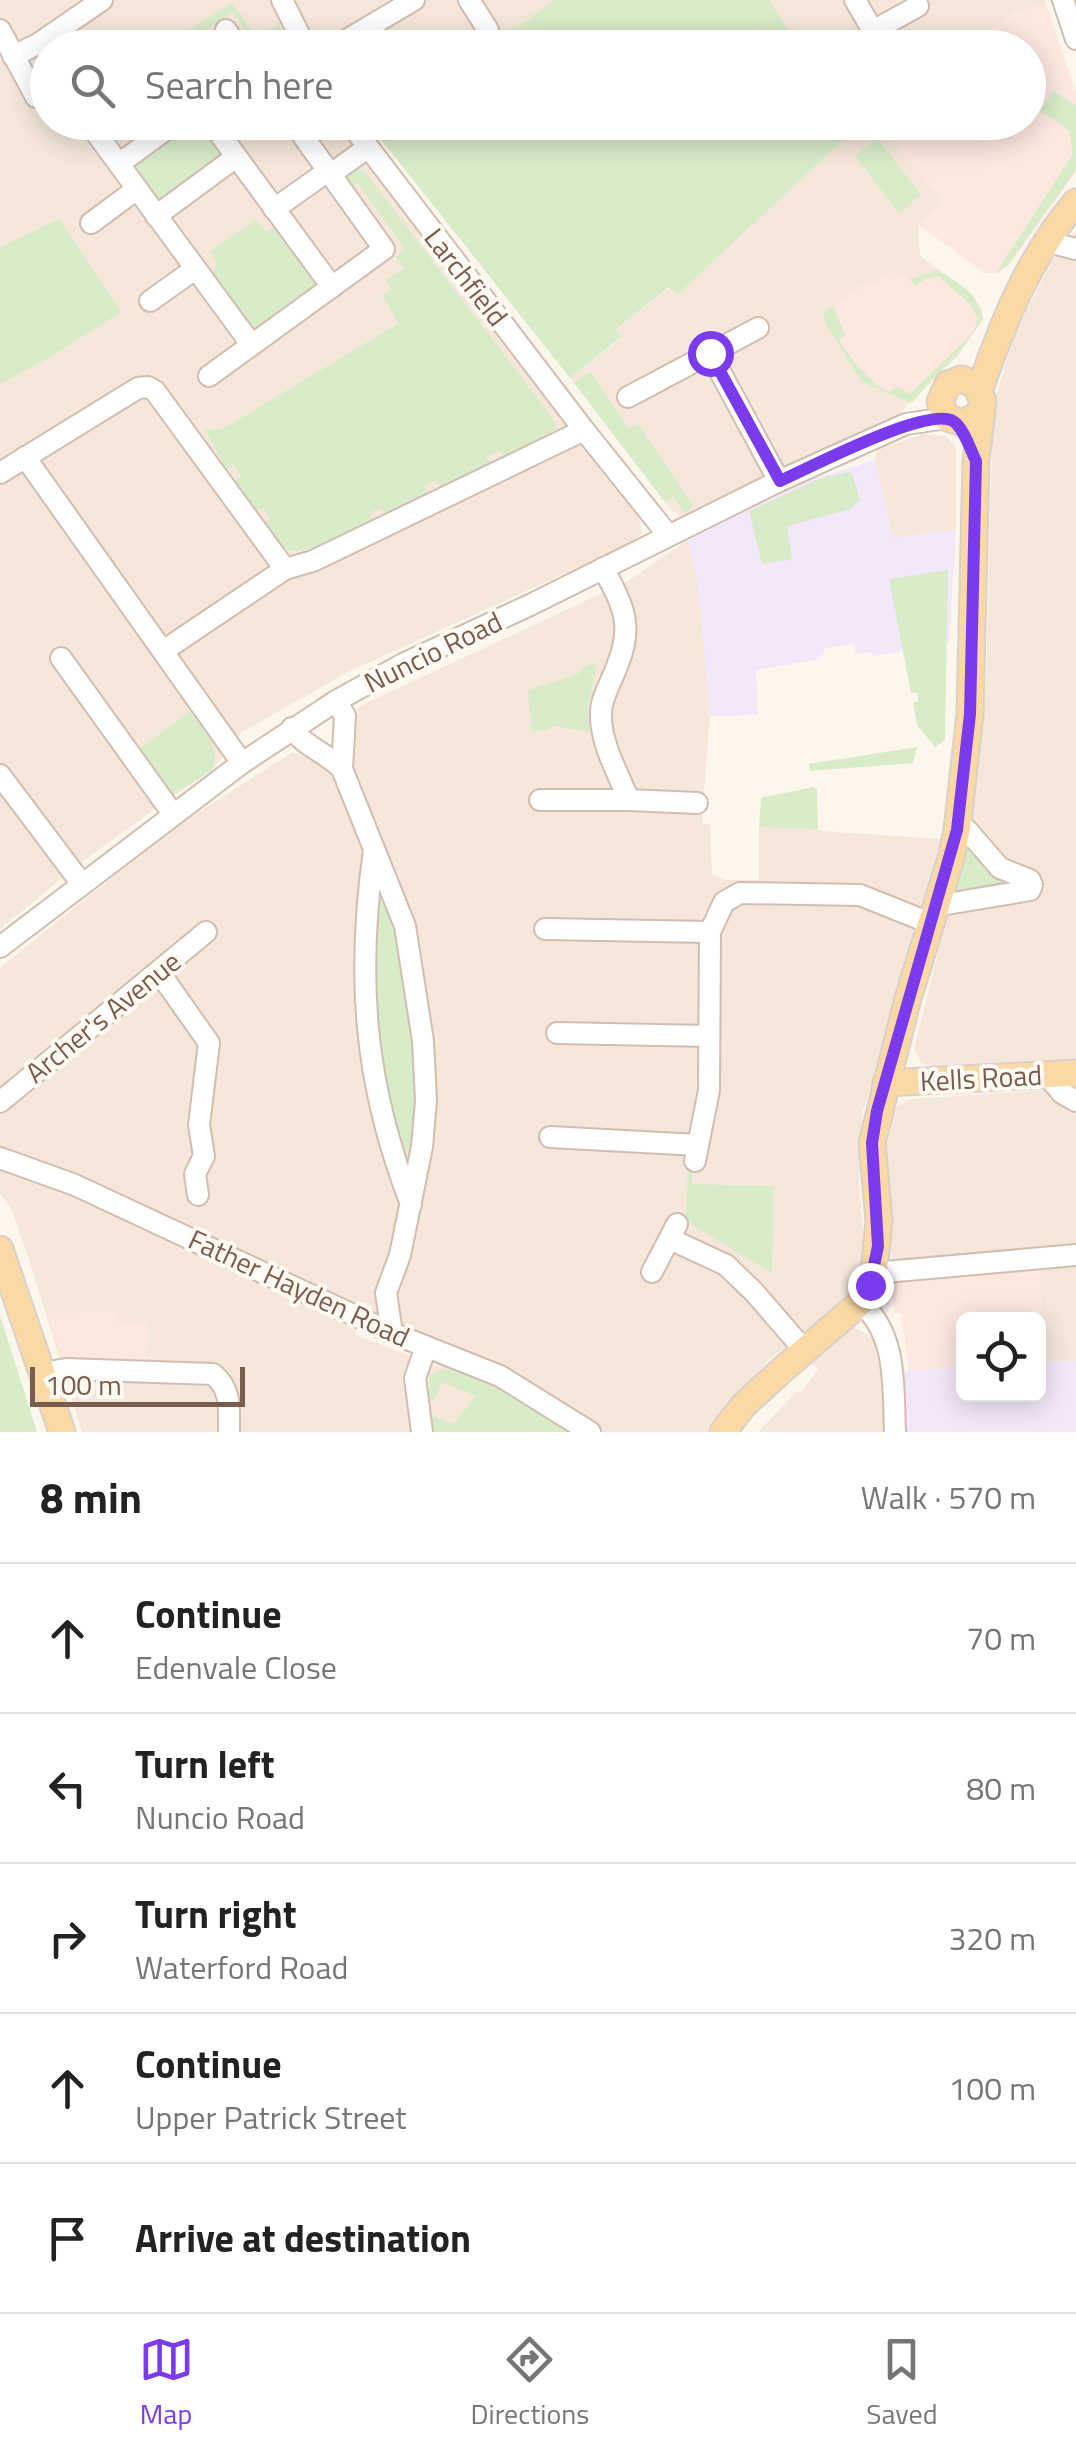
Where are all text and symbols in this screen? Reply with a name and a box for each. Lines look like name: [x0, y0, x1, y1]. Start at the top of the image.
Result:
search box: [30, 30, 1046, 140]
text: Search here: [145, 56, 333, 114]
icon: search: [65, 58, 120, 113]
street label: Larchfield: [414, 218, 519, 335]
route start: [688, 331, 734, 377]
street label: Nuncio Road: [357, 600, 509, 703]
street label: Archer's Avenue: [15, 940, 190, 1093]
street label: Kells Road: [919, 1053, 1043, 1102]
street label: Father Hayden Road: [182, 1217, 417, 1358]
route end: [848, 1263, 894, 1309]
map controls: [956, 1312, 1046, 1402]
button: locate: [956, 1312, 1046, 1402]
scale bar: [30, 1362, 245, 1406]
text: 100 m: [45, 1363, 122, 1406]
text: 8 min: [40, 1465, 142, 1529]
text: Walk · 570 m: [861, 1473, 1036, 1521]
text: Continue: [135, 1585, 282, 1643]
icon: ahead: [40, 1611, 95, 1666]
text: 70 m: [966, 1614, 1036, 1662]
text: Edenvale Close: [135, 1643, 337, 1691]
text: Turn left: [135, 1735, 275, 1793]
icon: left: [40, 1761, 95, 1816]
text: 80 m: [966, 1764, 1036, 1812]
text: Nuncio Road: [135, 1793, 305, 1841]
text: Turn right: [135, 1885, 297, 1943]
icon: right: [40, 1911, 95, 1966]
text: 320 m: [948, 1914, 1036, 1962]
text: Waterford Road: [135, 1943, 348, 1991]
text: Continue: [135, 2035, 282, 2093]
icon: ahead: [40, 2061, 95, 2116]
text: 100 m: [948, 2064, 1036, 2112]
text: Upper Patrick Street: [135, 2093, 407, 2141]
text: Arrive at destination: [135, 2209, 471, 2267]
icon: arrive: [40, 2211, 95, 2266]
tab: Map: [139, 2332, 194, 2435]
tab: Directions: [471, 2332, 589, 2435]
tab: Saved: [866, 2332, 937, 2435]

